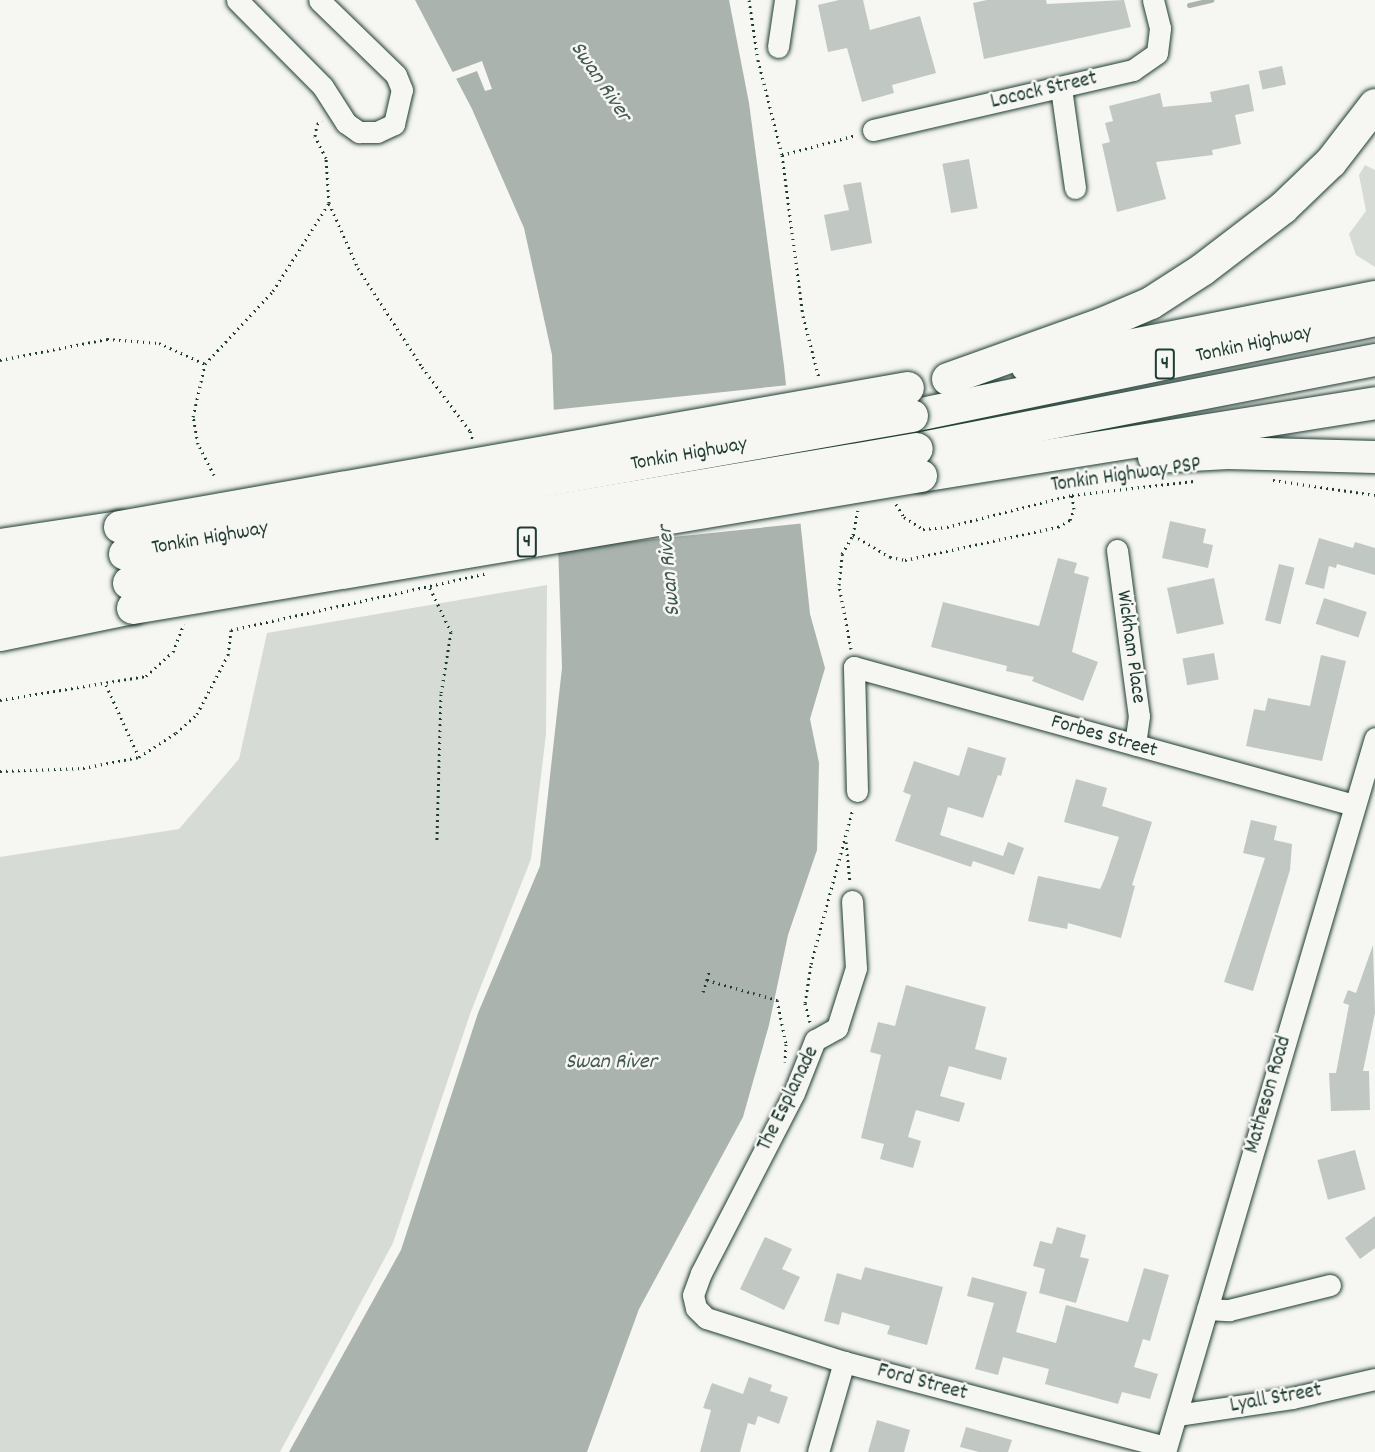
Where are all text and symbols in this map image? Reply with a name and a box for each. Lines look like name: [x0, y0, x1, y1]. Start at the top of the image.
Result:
water label: Swan River: [564, 37, 636, 127]
street label: Locock Street: [988, 67, 1100, 115]
street label: Tonkin Highway: [1194, 320, 1314, 370]
road number: 4: [1154, 347, 1176, 381]
street label: Tonkin Highway: [629, 432, 749, 478]
street label: Tonkin Highway PSP: [1050, 453, 1202, 499]
street label: Tonkin Highway: [150, 516, 270, 562]
water label: Swan River: [653, 524, 687, 618]
road number: 4: [516, 525, 538, 559]
street label: Wickham Place: [1110, 589, 1150, 705]
street label: Forbes Street: [1048, 710, 1160, 764]
street label: Matheson Road: [1240, 1034, 1298, 1156]
street label: The Esplanade: [753, 1042, 825, 1156]
water label: Swan River: [565, 1050, 657, 1076]
street label: Ford Street: [874, 1359, 970, 1407]
street label: Lyall Street: [1228, 1379, 1324, 1419]

